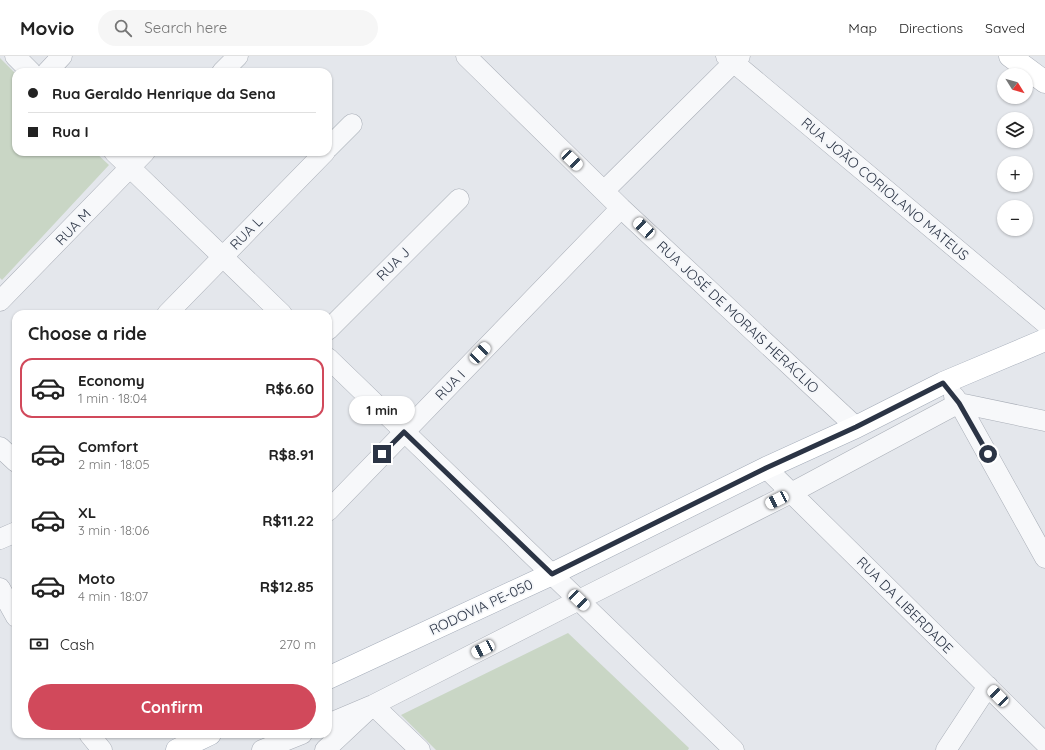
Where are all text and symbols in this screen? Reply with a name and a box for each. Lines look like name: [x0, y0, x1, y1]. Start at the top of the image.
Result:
search box: [98, 10, 378, 46]
text: Movio: [20, 16, 74, 40]
icon: search: [112, 17, 134, 39]
text: Search here: [144, 18, 227, 37]
text: Map: [848, 19, 877, 37]
text: Directions: [899, 19, 963, 37]
text: Saved: [985, 19, 1025, 37]
north arrow: [997, 68, 1033, 104]
map controls: [997, 68, 1033, 236]
text: Rua Geraldo Henrique da Sena: [52, 84, 276, 103]
button: layers: [997, 112, 1033, 148]
street label: RUA JOÃO CORIOLANO MATEUS: [798, 114, 973, 264]
text: Rua I: [52, 122, 89, 141]
car: [559, 147, 585, 173]
button: +: [997, 156, 1033, 192]
button: −: [997, 200, 1033, 236]
street label: RUA M: [51, 205, 95, 249]
street label: RUA L: [226, 212, 267, 253]
car: [631, 215, 657, 241]
street label: RUA JOSÉ DE MORAIS HERÁCLIO: [653, 237, 823, 397]
street label: RUA J: [372, 243, 414, 285]
text: Choose a ride: [28, 322, 147, 345]
car: [467, 340, 493, 366]
street label: RUA I: [431, 366, 469, 404]
icon: car: [30, 370, 66, 406]
text: Economy: [78, 371, 145, 390]
text: R$6.60: [265, 379, 314, 398]
text: 1 min · 18:04: [78, 390, 147, 406]
callout: 1 min: [349, 396, 415, 424]
text: 1 min: [366, 402, 398, 418]
icon: car: [30, 436, 66, 472]
text: Comfort: [78, 437, 139, 456]
text: R$8.91: [268, 445, 314, 464]
route end: [373, 445, 391, 463]
route start: [979, 445, 997, 463]
text: 2 min · 18:05: [78, 456, 150, 472]
car: [764, 489, 790, 511]
icon: car: [30, 502, 66, 538]
text: XL: [78, 503, 96, 522]
text: R$11.22: [262, 511, 314, 530]
text: 3 min · 18:06: [78, 522, 149, 538]
street label: RUA DA LIBERDADE: [853, 553, 957, 657]
icon: car: [30, 568, 66, 604]
text: Moto: [78, 569, 115, 588]
street label: RODOVIA PE-050: [426, 575, 536, 639]
text: R$12.85: [260, 577, 314, 596]
car: [566, 587, 592, 613]
text: 4 min · 18:07: [78, 588, 148, 604]
icon: cash: [28, 633, 50, 655]
text: Cash: [60, 635, 94, 654]
text: 270 m: [279, 636, 316, 652]
car: [470, 638, 496, 660]
car: [985, 683, 1011, 709]
button: Confirm: [28, 684, 316, 730]

